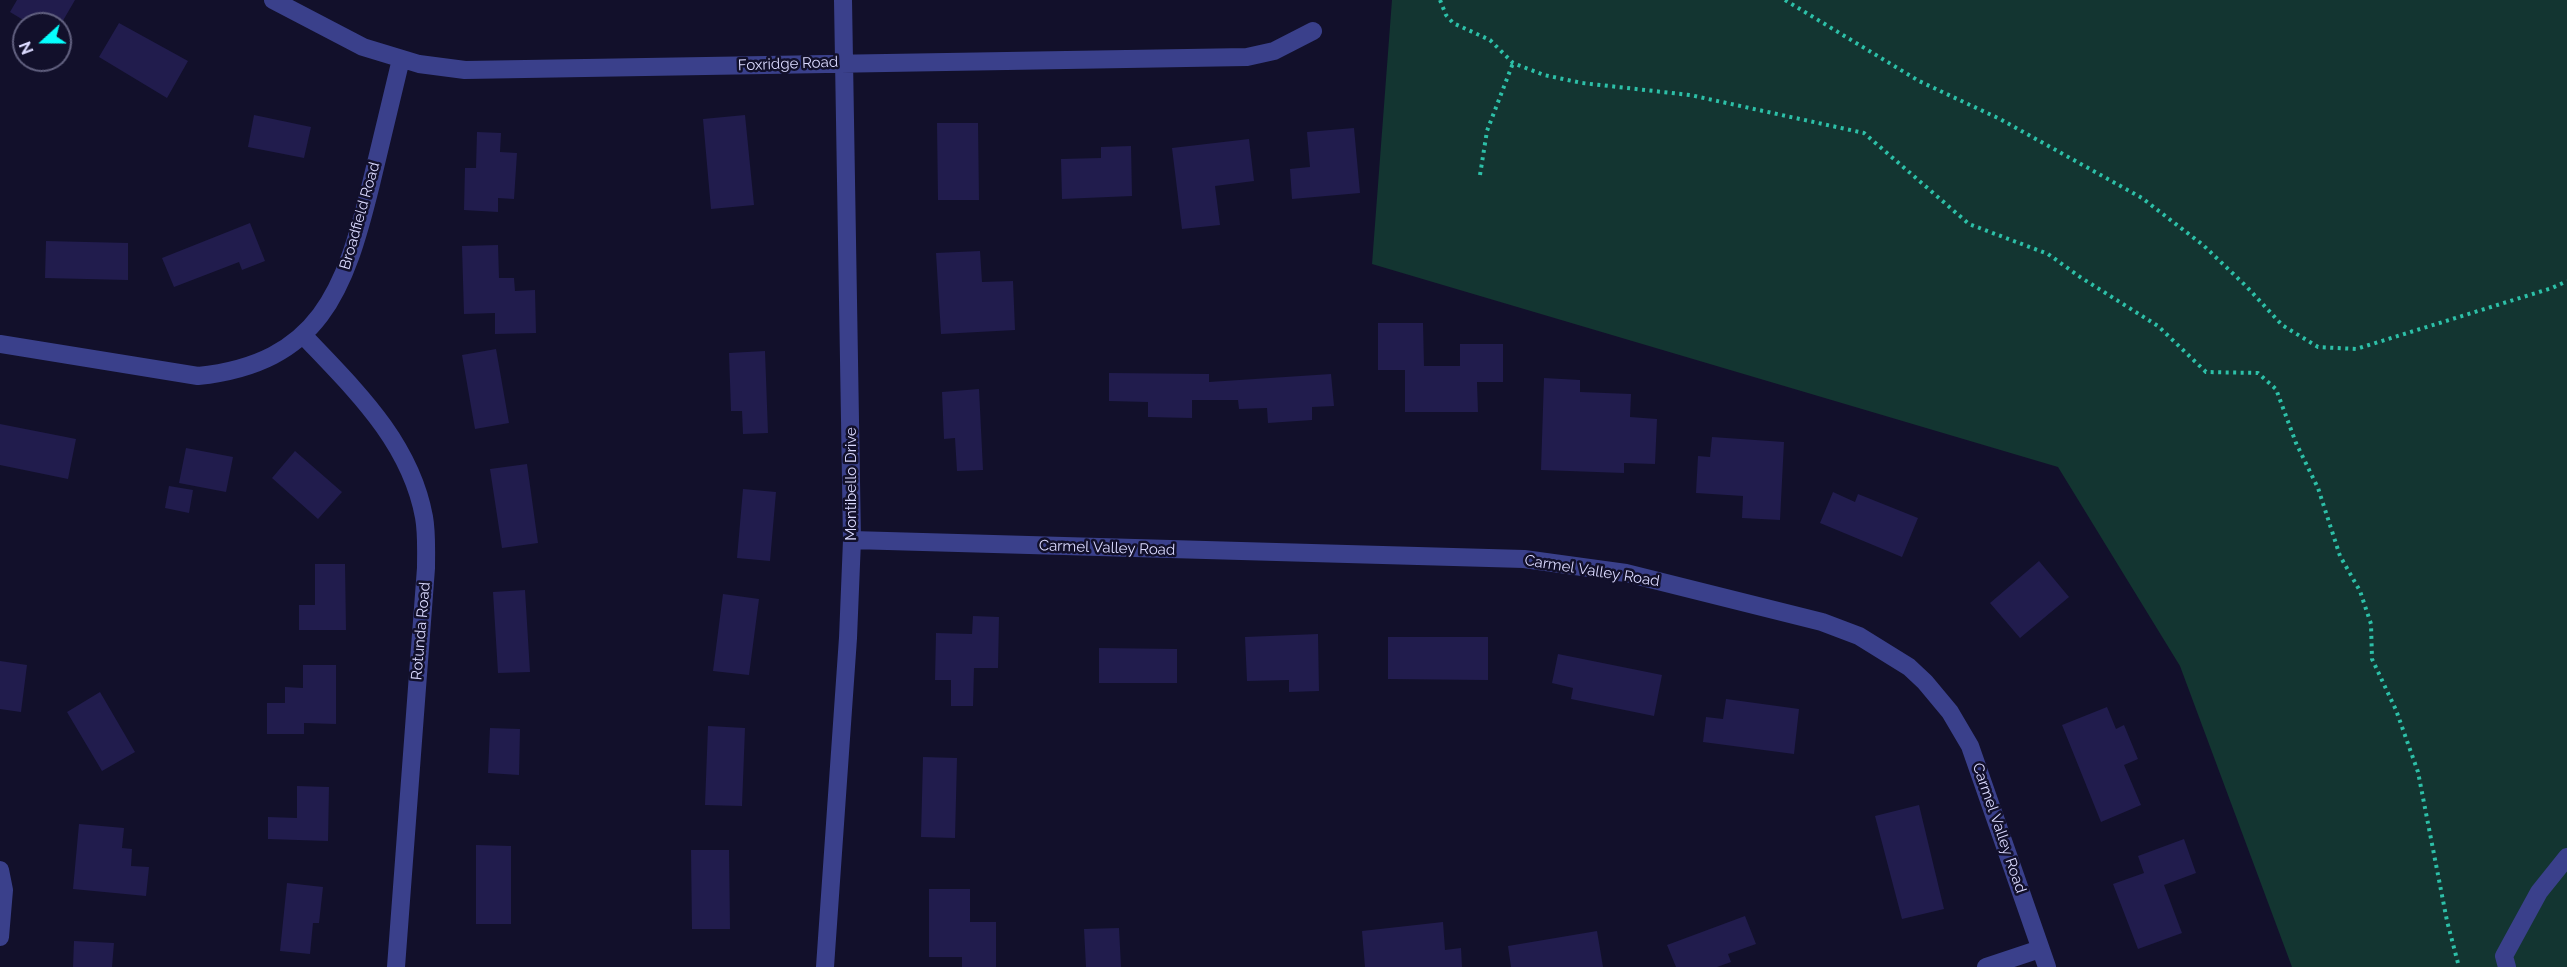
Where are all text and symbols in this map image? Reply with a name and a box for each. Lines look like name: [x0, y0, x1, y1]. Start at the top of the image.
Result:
north arrow: [12, 12, 72, 72]
text: N: [16, 39, 38, 57]
street label: Foxridge Road: [738, 53, 838, 75]
street label: Broadfield Road: [336, 160, 384, 272]
street label: Montibello Drive: [842, 427, 860, 541]
street label: Carmel Valley Road: [1038, 537, 1176, 559]
street label: Carmel Valley Road: [1523, 551, 1661, 591]
street label: Rotunda Road: [408, 581, 434, 681]
street label: Carmel Valley Road: [1968, 761, 2030, 895]

